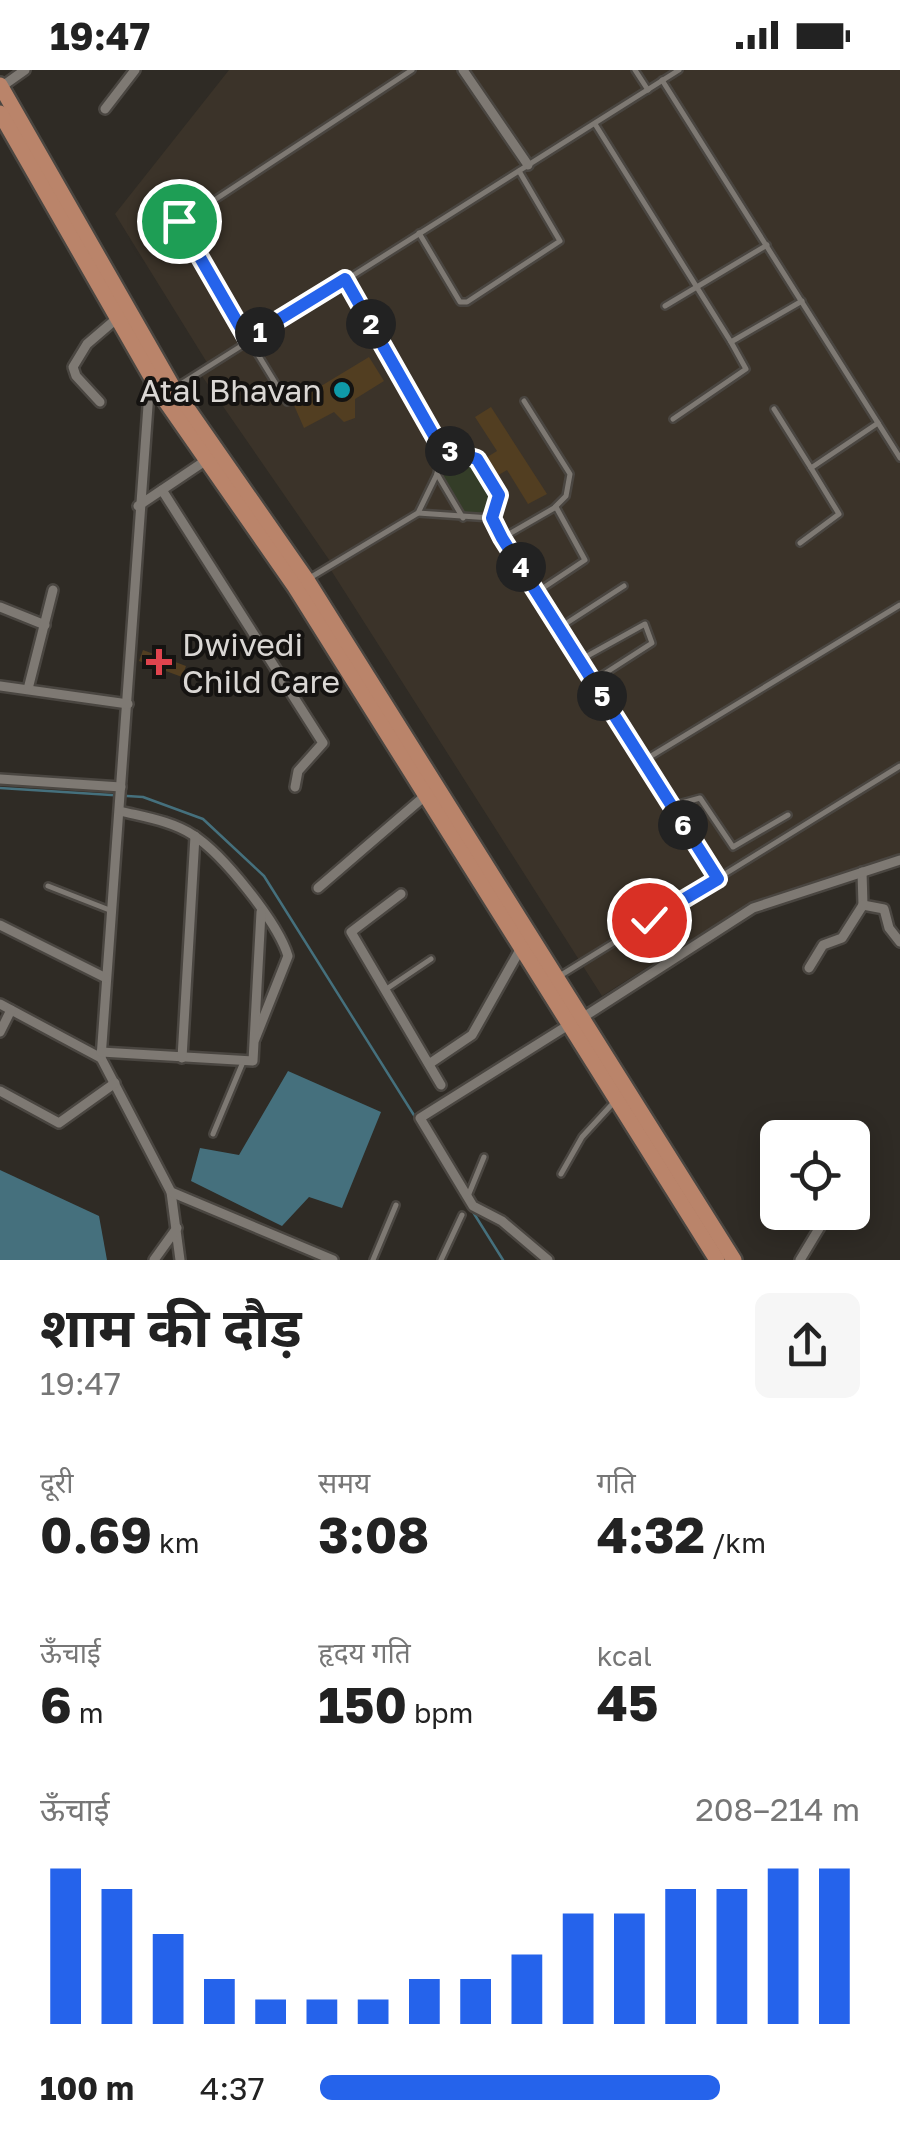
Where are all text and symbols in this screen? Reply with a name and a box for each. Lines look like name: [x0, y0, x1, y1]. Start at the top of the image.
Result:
text: 19:47: [50, 13, 150, 58]
pin: [137, 179, 222, 264]
icon: arrive: [152, 194, 207, 249]
pin: 2: [346, 299, 396, 349]
pin: 1: [235, 307, 285, 357]
text: 2: [362, 307, 380, 340]
text: 1: [253, 315, 267, 348]
place label: Atal Bhavan: [139, 371, 322, 409]
marker: Atal Bhavan: [331, 379, 353, 401]
pin: 3: [425, 426, 475, 476]
text: 3: [441, 434, 459, 467]
pin: 4: [496, 542, 546, 592]
text: 4: [512, 550, 530, 583]
place label: Dwivedi Child Care: [182, 625, 340, 700]
marker: Dwivedi Child Care: [146, 649, 172, 675]
pin: 5: [577, 671, 627, 721]
text: 5: [593, 679, 611, 712]
pin: 6: [658, 800, 708, 850]
text: 6: [674, 808, 692, 841]
pin: [607, 878, 692, 963]
icon: check: [622, 893, 677, 948]
map controls: [760, 1120, 870, 1230]
button: locate: [760, 1120, 870, 1230]
text: शाम की दौड़: [40, 1293, 302, 1359]
button: share: [755, 1293, 860, 1398]
text: 19:47: [40, 1364, 121, 1402]
text: दूरी: [40, 1466, 74, 1499]
text: समय: [318, 1466, 370, 1499]
text: गति: [597, 1466, 636, 1499]
text: 0.69: [40, 1504, 152, 1564]
text: 3:08: [318, 1504, 429, 1564]
text: 4:32: [597, 1504, 705, 1564]
text: km: [152, 1526, 200, 1559]
text: /km: [705, 1526, 766, 1559]
text: ऊँचाई: [40, 1636, 101, 1669]
text: हृदय गति: [318, 1636, 411, 1669]
text: kcal: [597, 1639, 652, 1672]
text: 45: [597, 1672, 658, 1732]
text: 6: [40, 1674, 72, 1734]
text: 150: [318, 1674, 407, 1734]
text: m: [72, 1696, 104, 1729]
text: bpm: [407, 1696, 473, 1729]
text: ऊँचाई: [40, 1790, 109, 1828]
text: 208–214 m: [695, 1790, 860, 1828]
text: 100 m: [40, 2069, 134, 2107]
text: 4:37: [200, 2069, 265, 2107]

